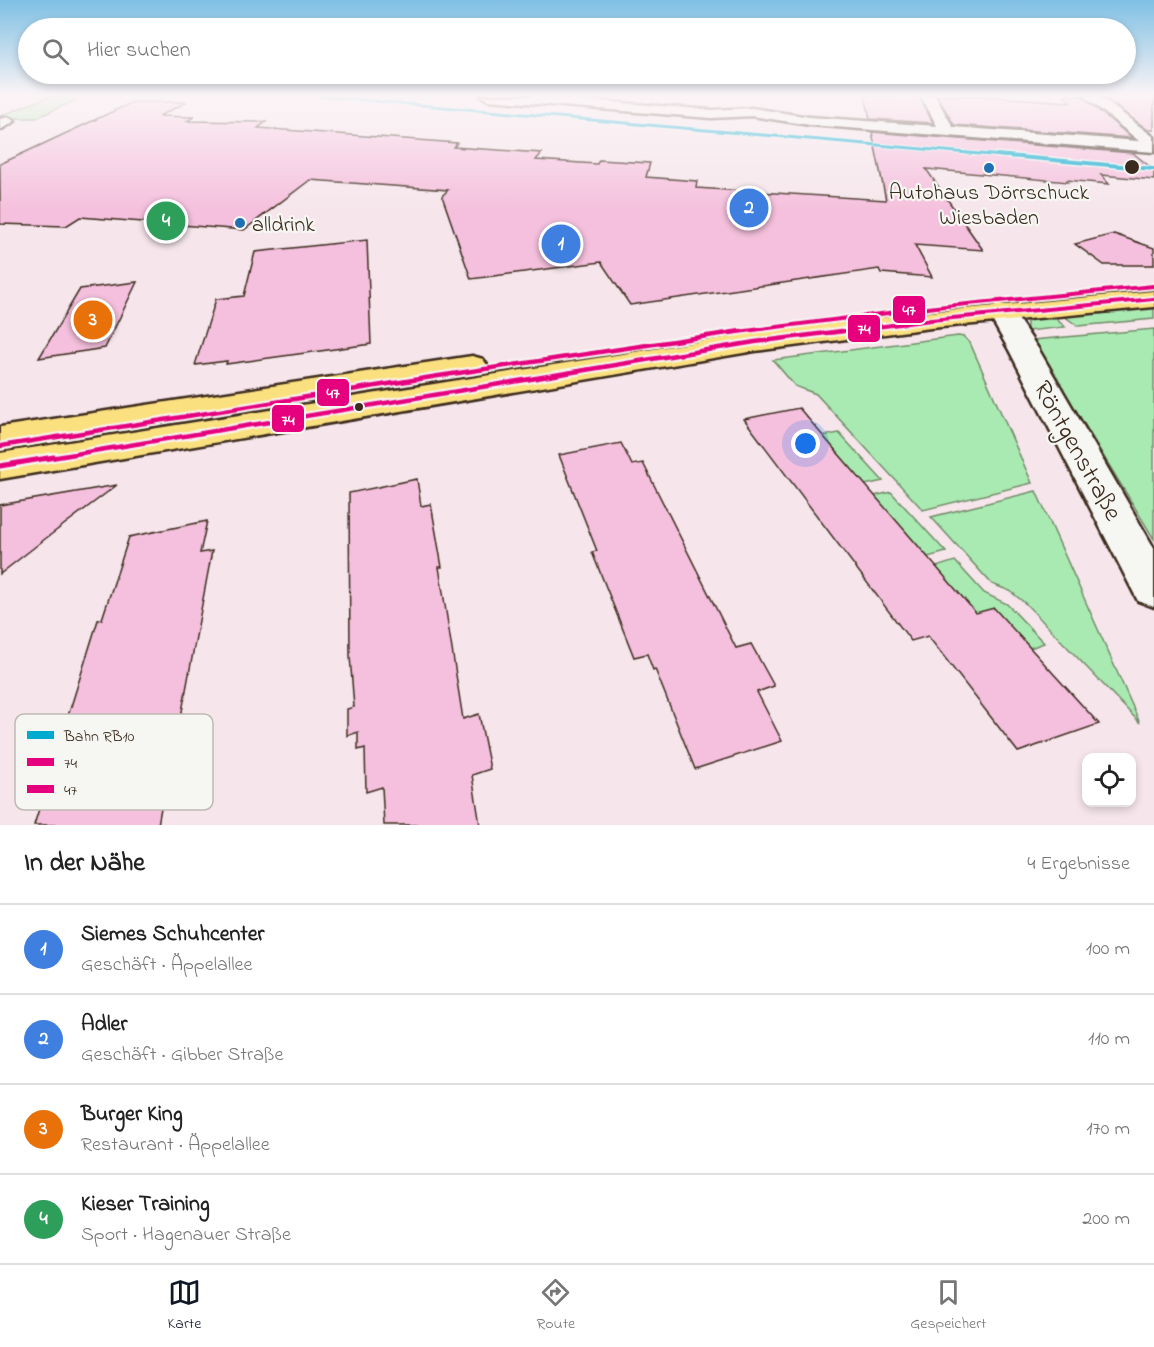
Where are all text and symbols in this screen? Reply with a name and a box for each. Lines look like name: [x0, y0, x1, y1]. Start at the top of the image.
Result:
search box: [18, 18, 1136, 84]
icon: search: [39, 35, 72, 68]
text: Hier suchen: [87, 35, 191, 67]
unlabelled marker: [1123, 158, 1141, 176]
marker: Autohaus Dörrschuck Wiesbaden: [982, 161, 996, 175]
place label: Autohaus Dörrschuck Wiesbaden: [889, 178, 1090, 235]
pin: 2: [730, 186, 768, 230]
pin: 4: [146, 198, 186, 244]
place label: alldrink: [252, 210, 315, 242]
marker: alldrink: [233, 216, 247, 230]
pin: 1: [542, 222, 580, 266]
line badge: 47: [892, 295, 926, 324]
pin: 3: [74, 298, 112, 342]
text: 47: [901, 299, 916, 323]
line badge: 74: [847, 314, 881, 343]
text: 74: [857, 318, 871, 342]
street label: Röntgenstraße: [1022, 374, 1131, 529]
line badge: 47: [316, 378, 350, 407]
text: 47: [325, 382, 340, 406]
unlabelled marker: [353, 401, 365, 413]
line badge: 74: [271, 404, 305, 433]
text: 74: [281, 409, 295, 433]
your location: [791, 429, 820, 458]
legend: [15, 714, 213, 810]
text: Bahn RB10: [63, 725, 135, 749]
text: 74: [64, 752, 78, 776]
map controls: [1082, 753, 1136, 807]
button: locate: [1082, 753, 1136, 807]
text: 47: [64, 779, 78, 803]
text: In der Nähe: [24, 845, 145, 883]
text: 4 Ergebnisse: [1027, 850, 1130, 879]
text: Siemes Schuhcenter: [81, 919, 264, 951]
text: 1: [40, 935, 47, 964]
text: 100 m: [1086, 935, 1130, 964]
text: Geschäft · Äppelallee: [81, 951, 252, 980]
text: Adler: [81, 1009, 127, 1041]
text: 2: [39, 1025, 48, 1054]
text: 110 m: [1088, 1025, 1130, 1054]
text: Geschäft · Gibber Straße: [81, 1041, 283, 1070]
text: Burger King: [81, 1099, 183, 1131]
text: 3: [39, 1115, 48, 1144]
text: 170 m: [1086, 1115, 1130, 1144]
text: Restaurant · Äppelallee: [81, 1131, 270, 1160]
text: Kieser Training: [81, 1189, 210, 1221]
text: 4: [39, 1205, 48, 1234]
text: 200 m: [1082, 1205, 1130, 1234]
text: Sport · Hagenauer Straße: [81, 1221, 291, 1250]
tab: Karte: [167, 1276, 201, 1336]
tab: Route: [536, 1276, 575, 1336]
tab: Gespeichert: [910, 1276, 987, 1336]

